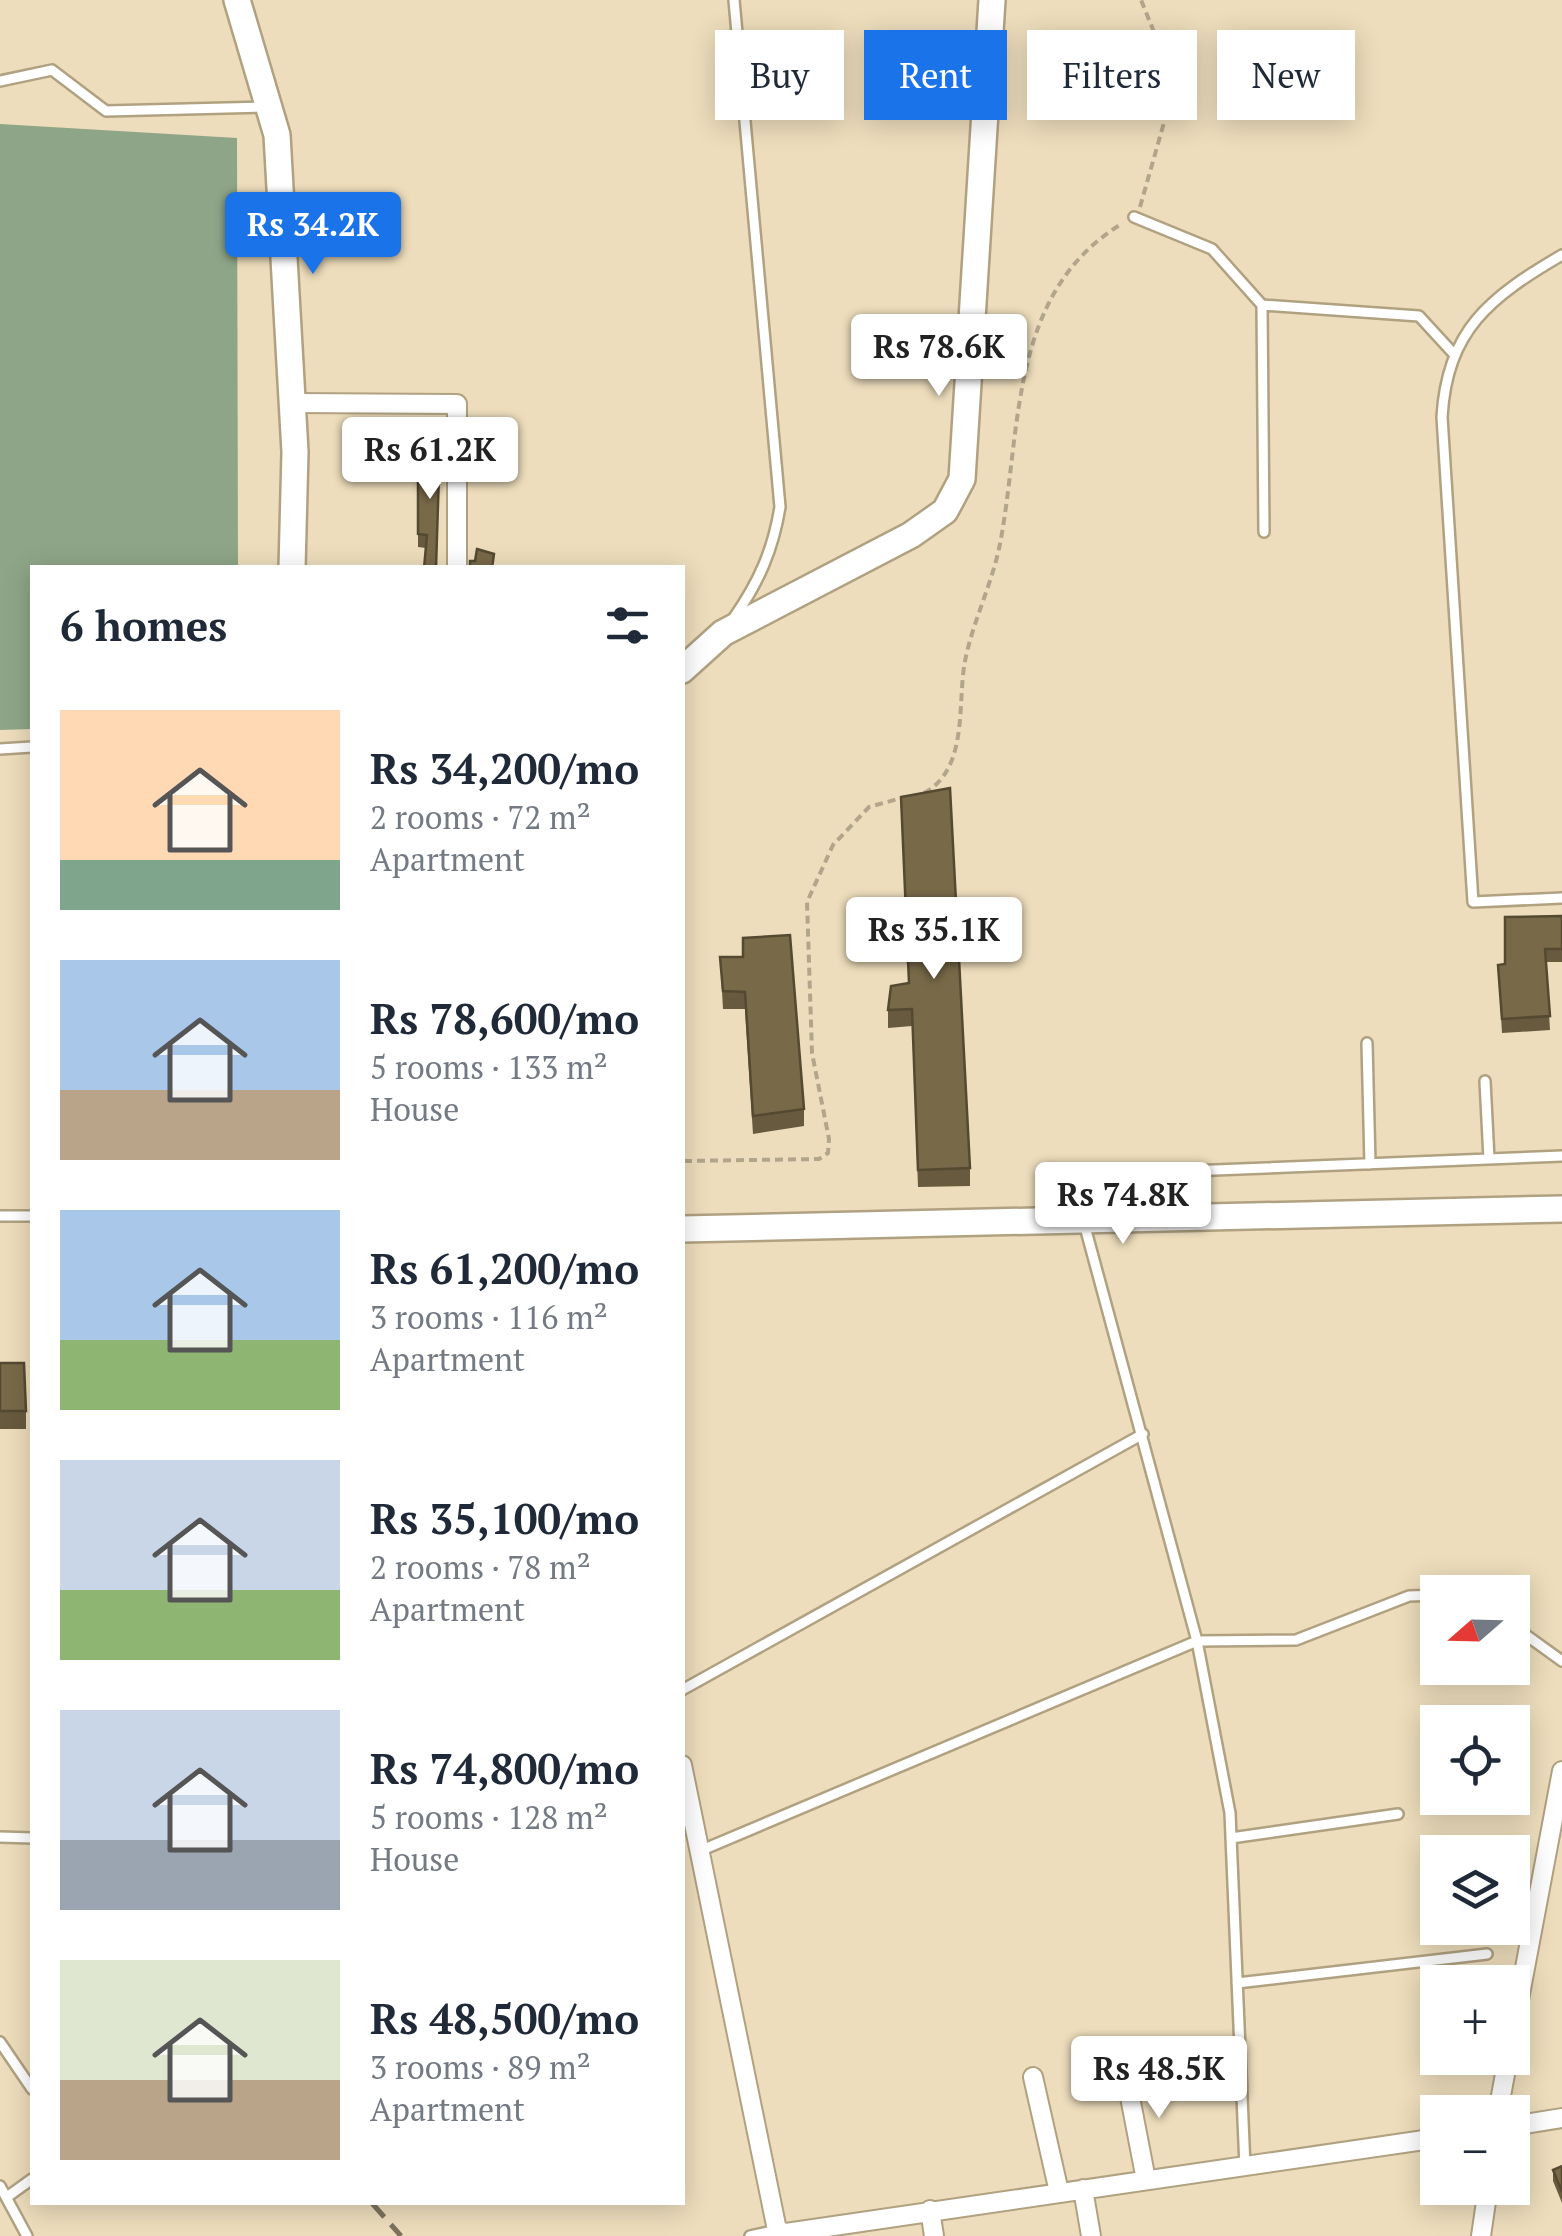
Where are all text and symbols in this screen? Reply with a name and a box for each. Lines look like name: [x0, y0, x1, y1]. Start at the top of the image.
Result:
chip: Buy: [715, 30, 844, 120]
chip: Rent: [864, 30, 1007, 120]
chip: Filters: [1027, 30, 1197, 120]
chip: New: [1217, 30, 1355, 120]
pin: Rs 34.2K: [210, 192, 416, 277]
text: Rs 34.2K: [247, 203, 379, 245]
pin: Rs 78.6K: [836, 314, 1042, 399]
text: Rs 78.6K: [873, 325, 1005, 367]
pin: Rs 61.2K: [327, 417, 533, 502]
text: Rs 61.2K: [364, 428, 496, 470]
text: 6 homes: [60, 597, 227, 653]
icon: filters: [600, 598, 655, 653]
text: Rs 34,200/mo: [370, 740, 639, 796]
icon: home: [140, 750, 260, 870]
text: 2 rooms · 72 m²: [370, 796, 591, 838]
text: Apartment: [370, 838, 525, 880]
pin: Rs 35.1K: [831, 897, 1037, 982]
text: Rs 35.1K: [868, 908, 1000, 950]
text: Rs 78,600/mo: [370, 990, 639, 1046]
icon: home: [140, 1000, 260, 1120]
text: 5 rooms · 133 m²: [370, 1046, 608, 1088]
text: House: [370, 1088, 459, 1130]
pin: Rs 74.8K: [1020, 1162, 1226, 1247]
text: Rs 74.8K: [1057, 1173, 1189, 1215]
text: Rs 61,200/mo: [370, 1240, 639, 1296]
icon: home: [140, 1250, 260, 1370]
text: 3 rooms · 116 m²: [370, 1296, 608, 1338]
text: Apartment: [370, 1338, 525, 1380]
text: Rs 35,100/mo: [370, 1490, 639, 1546]
icon: home: [140, 1500, 260, 1620]
text: 2 rooms · 78 m²: [370, 1546, 591, 1588]
north arrow: [1420, 1575, 1530, 1685]
map controls: [1420, 1575, 1530, 2205]
text: Apartment: [370, 1588, 525, 1630]
button: locate: [1420, 1705, 1530, 1815]
text: Rs 74,800/mo: [370, 1740, 639, 1796]
icon: home: [140, 1750, 260, 1870]
text: 5 rooms · 128 m²: [370, 1796, 608, 1838]
button: layers: [1420, 1835, 1530, 1945]
text: House: [370, 1838, 459, 1880]
button: +: [1420, 1965, 1530, 2075]
text: Rs 48,500/mo: [370, 1990, 639, 2046]
icon: home: [140, 2000, 260, 2120]
pin: Rs 48.5K: [1056, 2036, 1262, 2121]
text: 3 rooms · 89 m²: [370, 2046, 591, 2088]
text: Rs 48.5K: [1093, 2047, 1225, 2089]
text: Apartment: [370, 2088, 525, 2130]
button: −: [1420, 2095, 1530, 2205]

